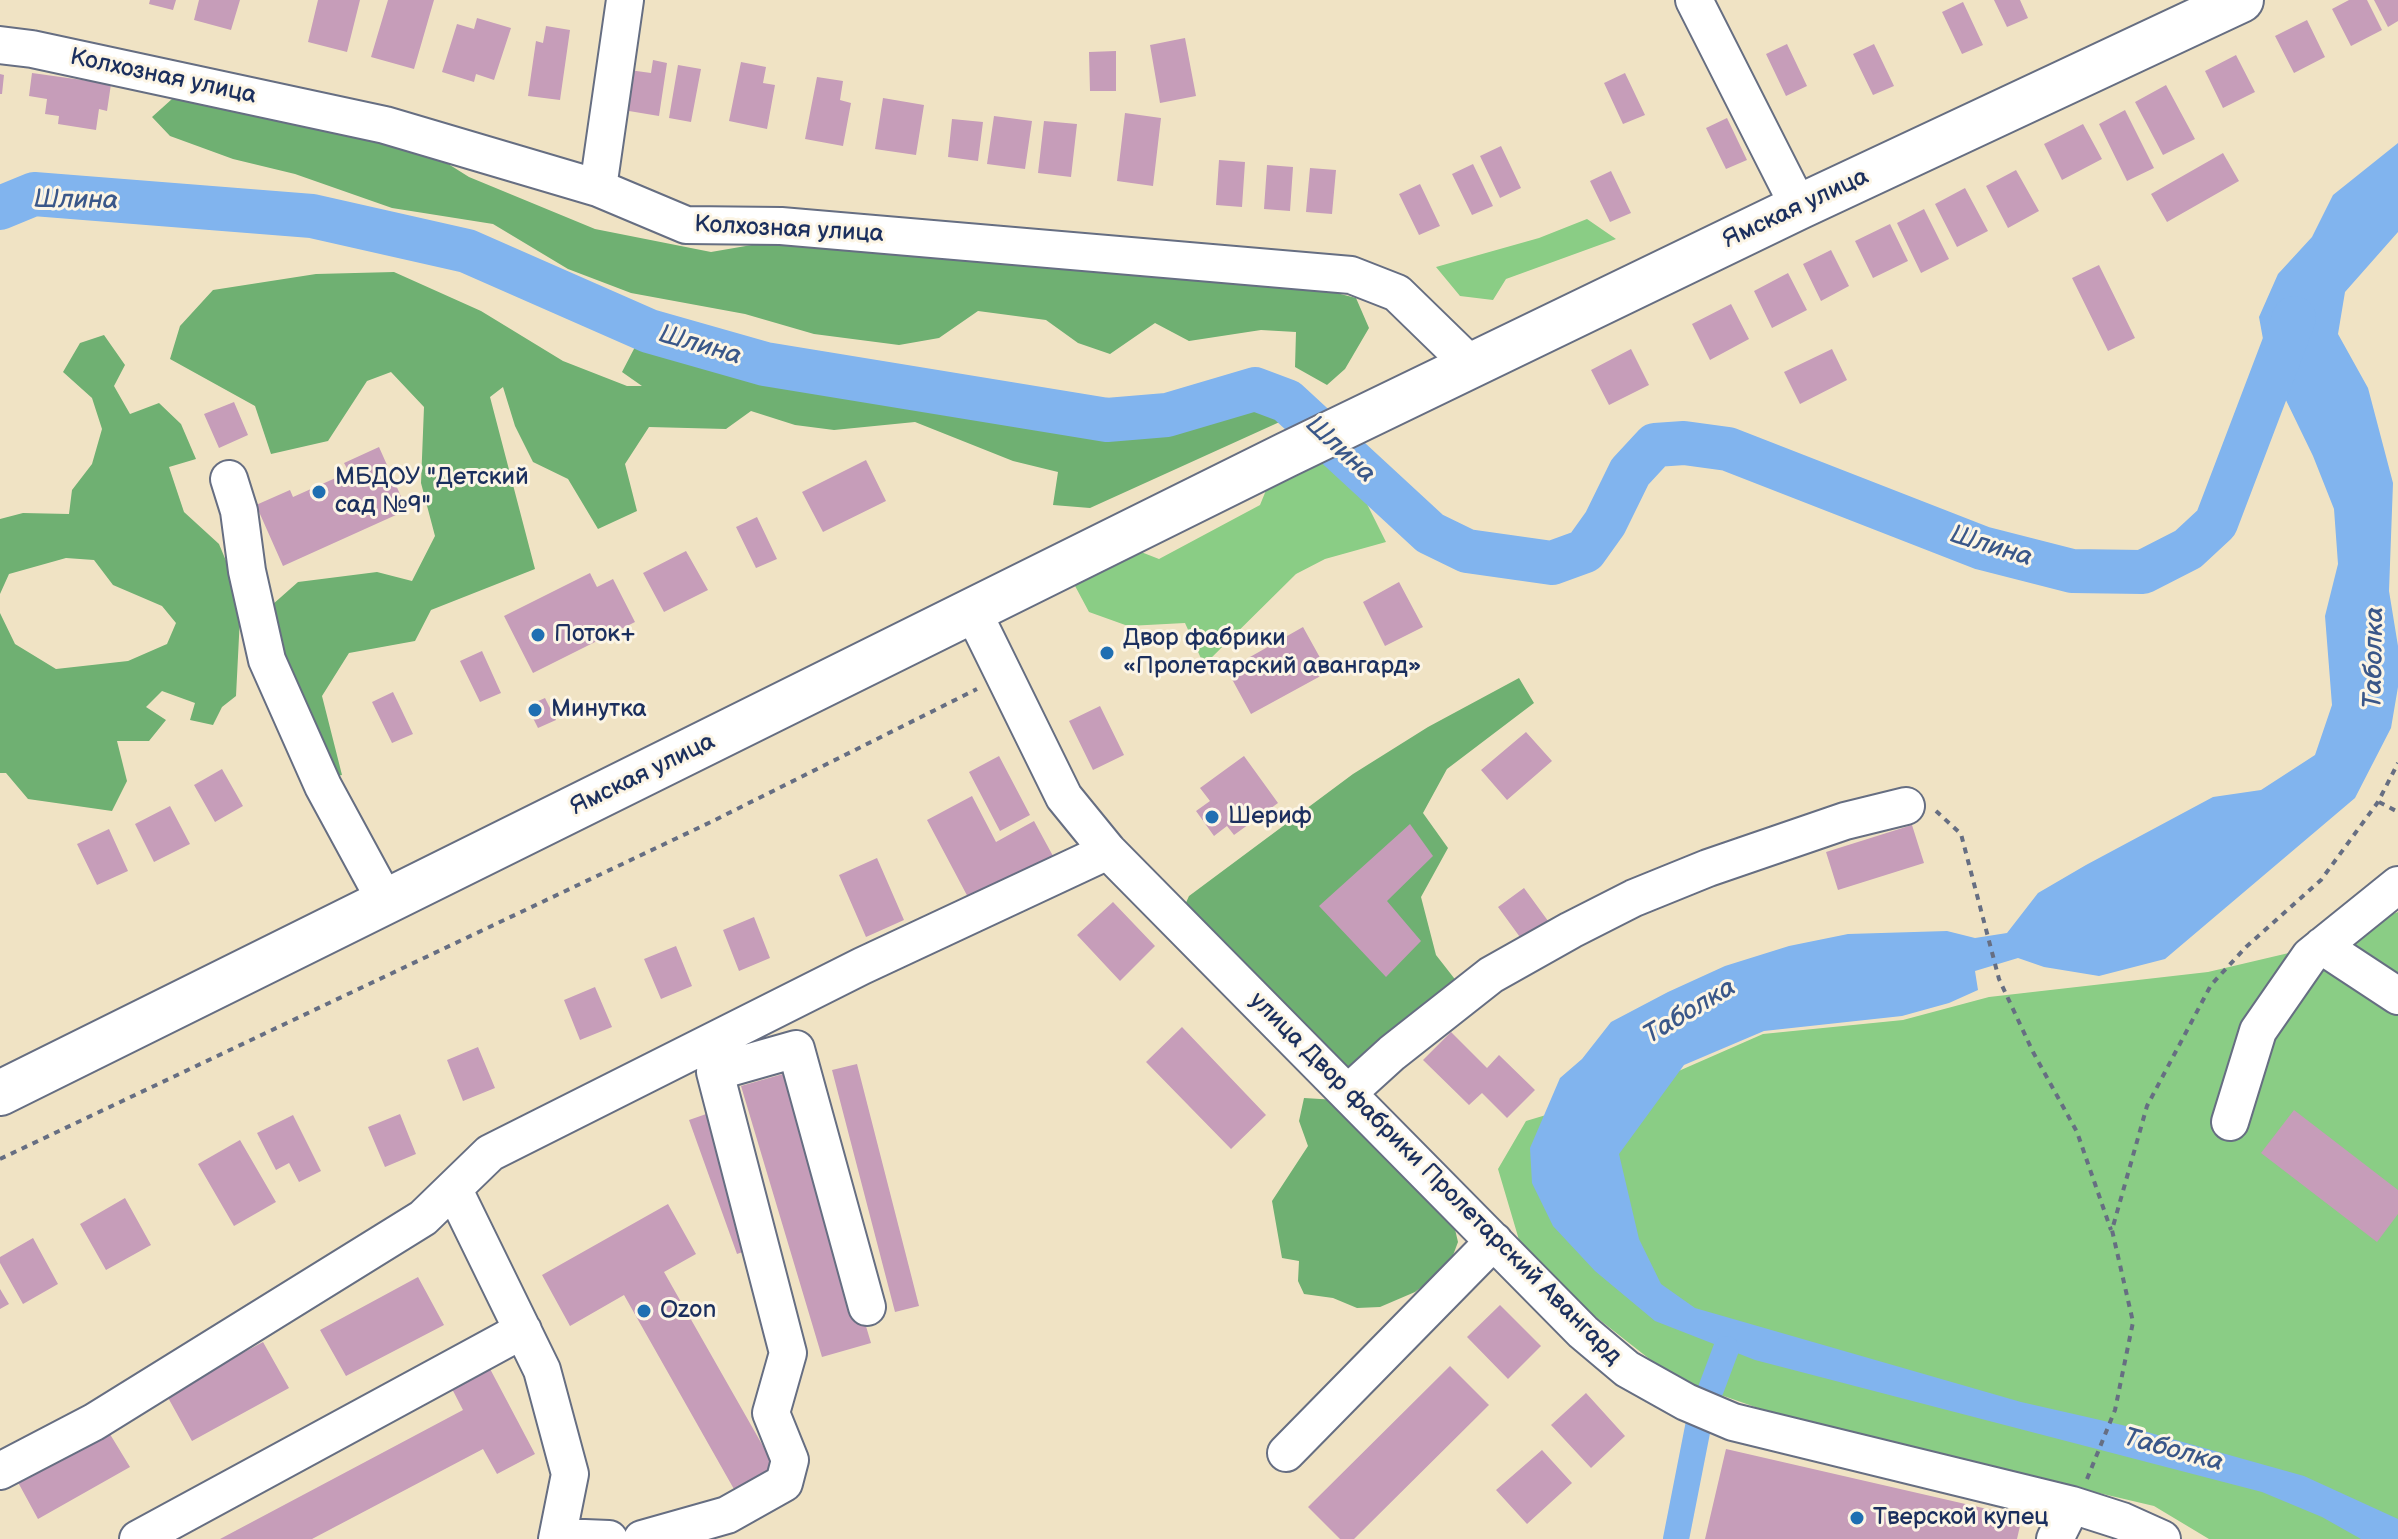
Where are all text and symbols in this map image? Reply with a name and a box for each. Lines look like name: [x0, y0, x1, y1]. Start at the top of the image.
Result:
street label: Колхозная улица: [67, 43, 259, 111]
street label: Ямская улица: [1719, 163, 1873, 255]
water label: Шлина: [33, 185, 119, 217]
street label: Колхозная улица: [693, 211, 885, 249]
water label: Шлина: [655, 319, 745, 373]
water label: Шлина: [1298, 410, 1382, 490]
place label: МБДОУ "Детский сад №9": [335, 464, 529, 520]
marker: МБДОУ "Детский сад №9": [310, 483, 328, 501]
water label: Шлина: [1946, 520, 2036, 574]
water label: Таболка: [2359, 607, 2391, 709]
place label: Поток+: [554, 621, 636, 649]
place label: Двор фабрики «Пролетарский авангард»: [1123, 625, 1421, 681]
marker: Поток+: [529, 626, 547, 644]
marker: Двор фабрики «Пролетарский авангард»: [1098, 644, 1116, 662]
place label: Минутка: [551, 696, 647, 724]
marker: Минутка: [526, 701, 544, 719]
street label: Ямская улица: [566, 728, 720, 822]
place label: Шериф: [1228, 803, 1312, 831]
marker: Шериф: [1203, 808, 1221, 826]
water label: Таболка: [1638, 972, 1742, 1052]
street label: улица Двор фабрики Пролетарский Авангард: [1243, 987, 1627, 1371]
place label: Ozon: [660, 1297, 716, 1325]
marker: Ozon: [635, 1302, 653, 1320]
water label: Таболка: [2120, 1423, 2226, 1479]
place label: Тверской купец: [1873, 1504, 2048, 1532]
marker: Тверской купец: [1848, 1509, 1866, 1527]

